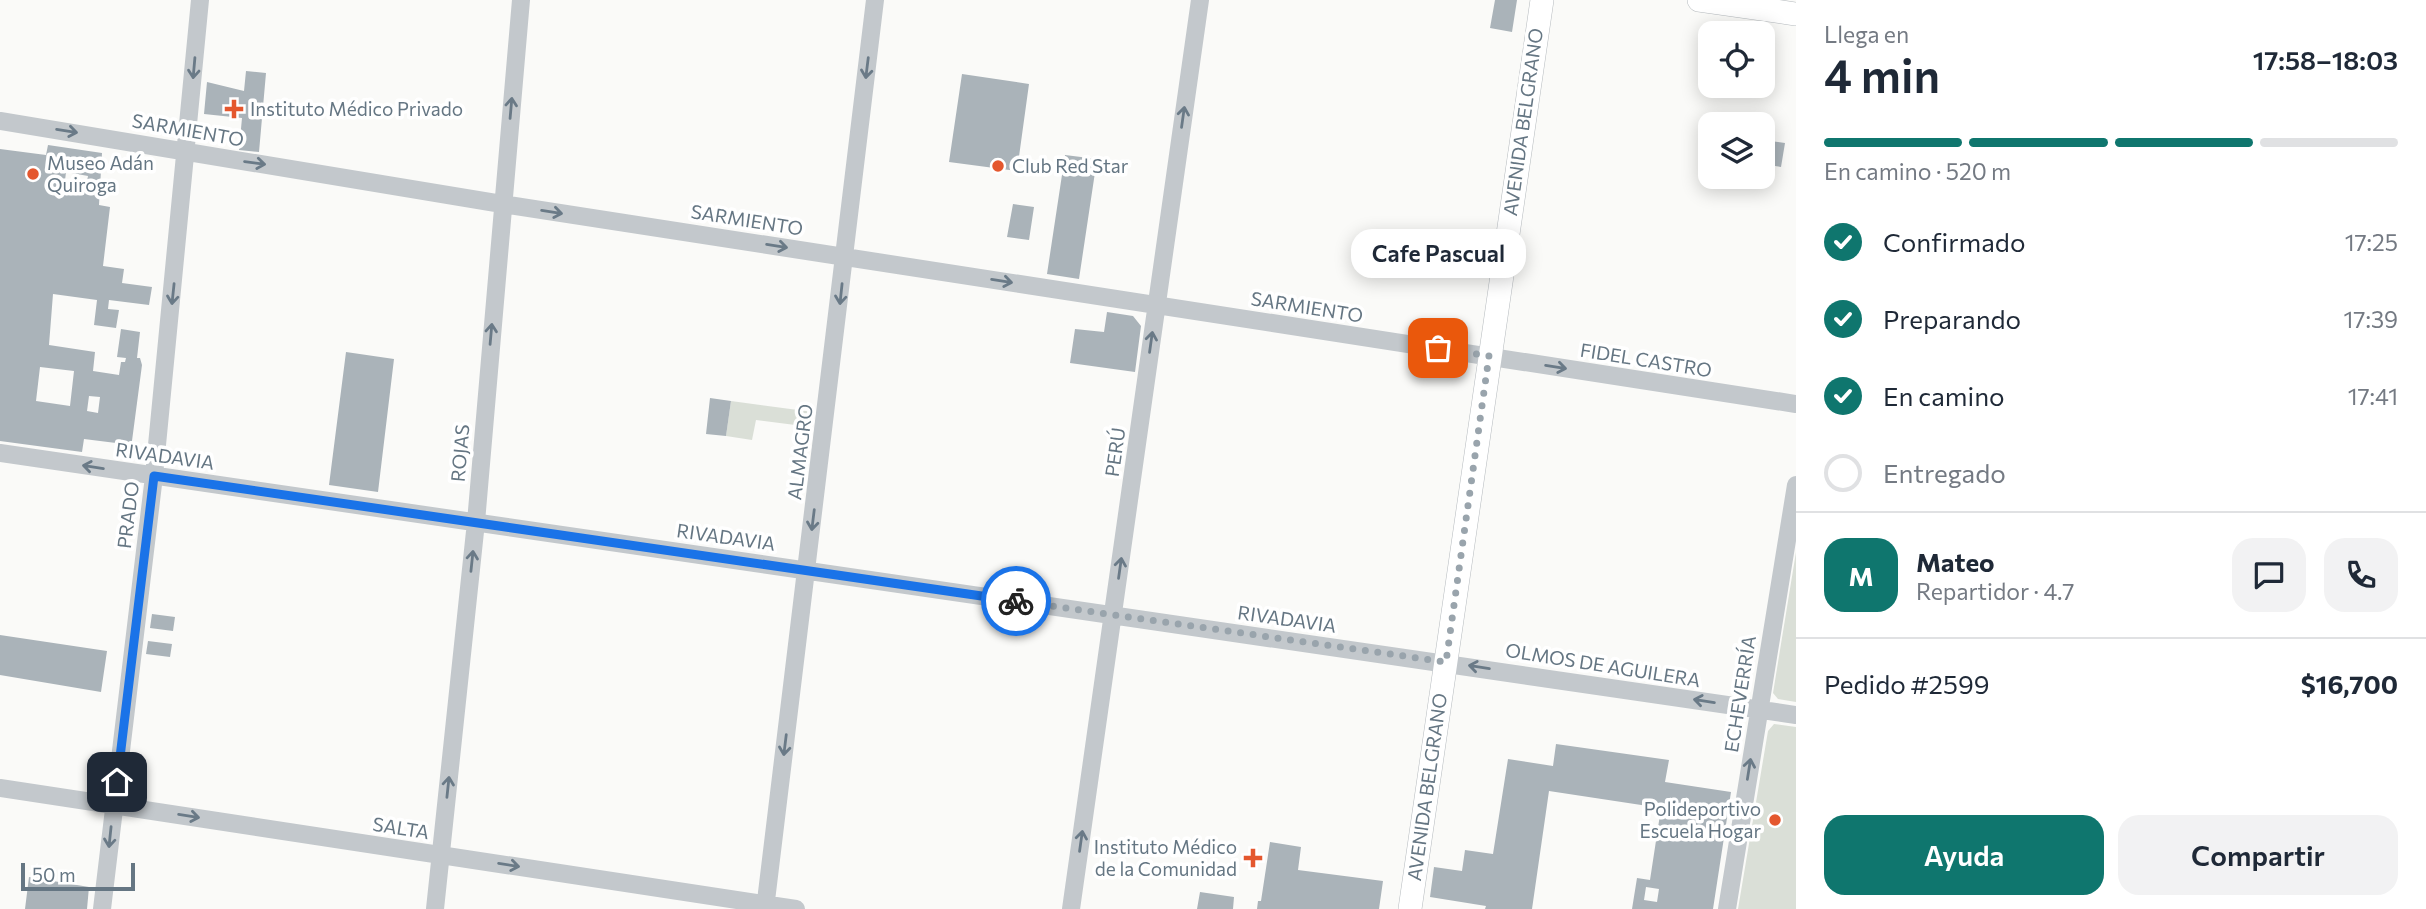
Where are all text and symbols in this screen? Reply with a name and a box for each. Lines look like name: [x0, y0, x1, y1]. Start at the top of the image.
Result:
text: Llega en: [1824, 20, 1909, 48]
map controls: [1698, 21, 1775, 189]
button: locate: [1698, 21, 1775, 98]
street label: AVENIDA BELGRANO: [1498, 26, 1547, 217]
text: 17:58–18:03: [2253, 44, 2398, 75]
text: 4 min: [1824, 46, 1940, 102]
one-way arrow: [187, 56, 200, 79]
one-way arrow: [861, 56, 874, 79]
place label: Instituto Médico Privado: [250, 97, 463, 120]
one-way arrow: [505, 97, 518, 120]
marker: Instituto Médico Privado: [224, 99, 244, 119]
one-way arrow: [1177, 106, 1190, 129]
street label: SARMIENTO: [130, 108, 246, 151]
button: layers: [1698, 112, 1775, 189]
one-way arrow: [56, 125, 78, 138]
place label: Museo Adán Quiroga: [47, 151, 154, 196]
place label: Club Red Star: [1012, 154, 1129, 177]
one-way arrow: [243, 157, 266, 170]
text: En camino · 520 m: [1824, 157, 2011, 185]
marker: Club Red Star: [990, 158, 1006, 174]
marker: Museo Adán Quiroga: [25, 166, 41, 182]
street label: SARMIENTO: [689, 199, 805, 240]
one-way arrow: [540, 206, 563, 219]
icon: check: [1824, 223, 1862, 261]
text: Confirmado: [1883, 226, 2025, 257]
text: 17:25: [2345, 228, 2398, 256]
callout: Cafe Pascual: [1350, 229, 1526, 278]
text: Cafe Pascual: [1372, 239, 1505, 267]
one-way arrow: [765, 240, 788, 253]
one-way arrow: [990, 275, 1012, 288]
one-way arrow: [834, 282, 847, 305]
one-way arrow: [166, 283, 179, 305]
street label: SARMIENTO: [1249, 286, 1365, 327]
icon: check: [1824, 300, 1862, 338]
text: Preparando: [1883, 303, 2021, 334]
text: 17:39: [2344, 305, 2398, 333]
pin: [1408, 318, 1468, 378]
one-way arrow: [485, 324, 498, 346]
icon: bag: [1419, 329, 1457, 367]
one-way arrow: [1145, 332, 1158, 354]
street label: FIDEL CASTRO: [1579, 338, 1714, 381]
one-way arrow: [1544, 361, 1567, 374]
icon: check: [1824, 377, 1862, 415]
text: En camino: [1883, 380, 2005, 411]
text: 17:41: [2348, 382, 2398, 410]
street label: ALMAGRO: [782, 403, 817, 501]
street label: ROJAS: [446, 423, 473, 483]
street label: PERÚ: [1099, 426, 1129, 478]
street label: RIVADAVIA: [114, 437, 216, 474]
text: Entregado: [1883, 457, 2006, 488]
one-way arrow: [82, 460, 105, 473]
street label: PRADO: [112, 480, 143, 550]
one-way arrow: [806, 508, 819, 530]
street label: RIVADAVIA: [675, 518, 777, 555]
button: chat: [2232, 538, 2306, 612]
button: phone: [2324, 538, 2398, 612]
text: Mateo: [1916, 546, 1995, 577]
one-way arrow: [465, 550, 478, 573]
one-way arrow: [1114, 557, 1127, 580]
text: M: [1848, 560, 1874, 591]
courier: [981, 566, 1051, 636]
text: Repartidor · 4.7: [1916, 577, 2074, 605]
icon: bike: [997, 582, 1035, 620]
street label: RIVADAVIA: [1236, 600, 1338, 637]
street label: ECHEVERRÍA: [1719, 634, 1760, 754]
street label: OLMOS DE AGUILERA: [1504, 638, 1702, 691]
one-way arrow: [1468, 660, 1491, 673]
text: Pedido #2599: [1824, 668, 1989, 699]
text: $16,700: [2301, 668, 2398, 699]
street label: AVENIDA BELGRANO: [1402, 691, 1451, 882]
one-way arrow: [1693, 694, 1716, 707]
one-way arrow: [779, 733, 792, 756]
pin: [87, 752, 147, 812]
one-way arrow: [1743, 758, 1756, 781]
icon: home: [98, 763, 136, 801]
one-way arrow: [442, 776, 455, 799]
place label: Polideportivo Escuela Hogar: [1639, 797, 1761, 842]
one-way arrow: [177, 810, 200, 823]
street label: SALTA: [371, 812, 431, 843]
marker: Polideportivo Escuela Hogar: [1767, 812, 1783, 828]
button: Ayuda: [1824, 815, 2104, 895]
button: Compartir: [2118, 815, 2398, 895]
one-way arrow: [104, 825, 117, 848]
one-way arrow: [1074, 831, 1087, 853]
place label: Instituto Médico de la Comunidad: [1094, 835, 1237, 880]
marker: Instituto Médico de la Comunidad: [1243, 848, 1263, 868]
one-way arrow: [497, 859, 519, 872]
scale bar: [21, 860, 135, 892]
text: 50 m: [32, 863, 76, 886]

